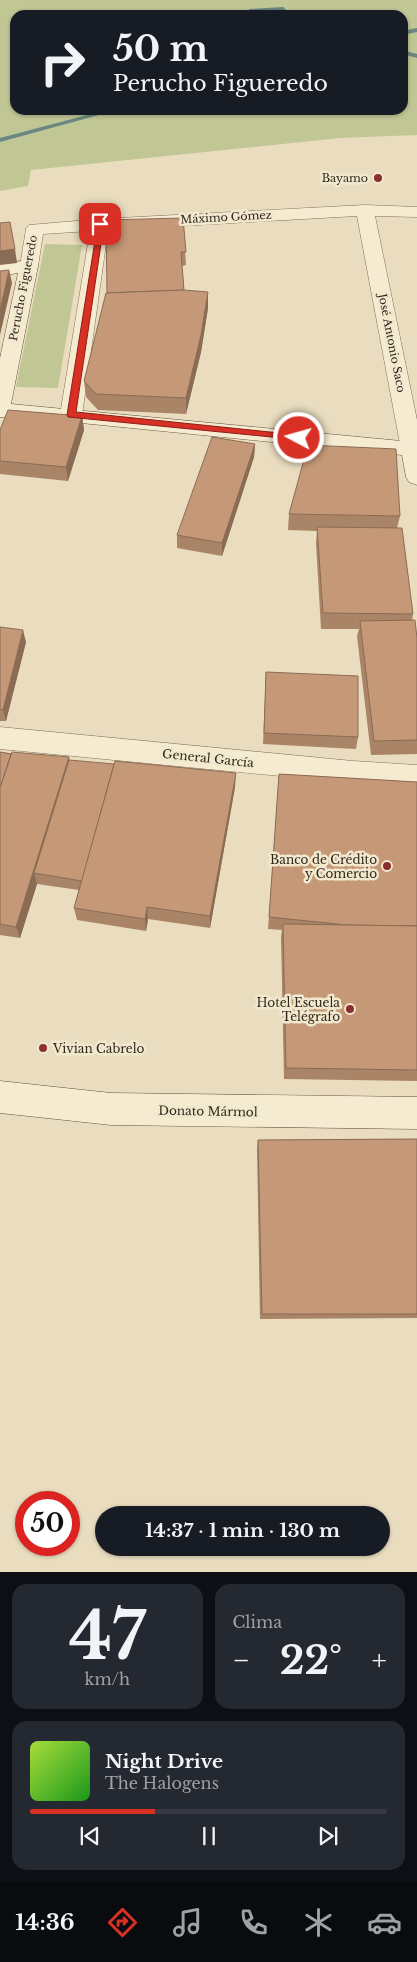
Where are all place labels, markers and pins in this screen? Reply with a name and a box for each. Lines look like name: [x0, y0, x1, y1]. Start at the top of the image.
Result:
place label: Bayamo: [322, 171, 368, 185]
marker: Bayamo: [372, 172, 384, 184]
pin: [79, 203, 121, 245]
place label: Banco de Crédito y Comercio: [270, 852, 377, 881]
marker: Banco de Crédito y Comercio: [381, 860, 393, 872]
place label: Hotel Escuela Telégrafo: [257, 995, 340, 1024]
marker: Hotel Escuela Telégrafo: [344, 1003, 356, 1015]
place label: Vivian Cabrelo: [52, 1041, 145, 1056]
marker: Vivian Cabrelo: [37, 1042, 49, 1054]

